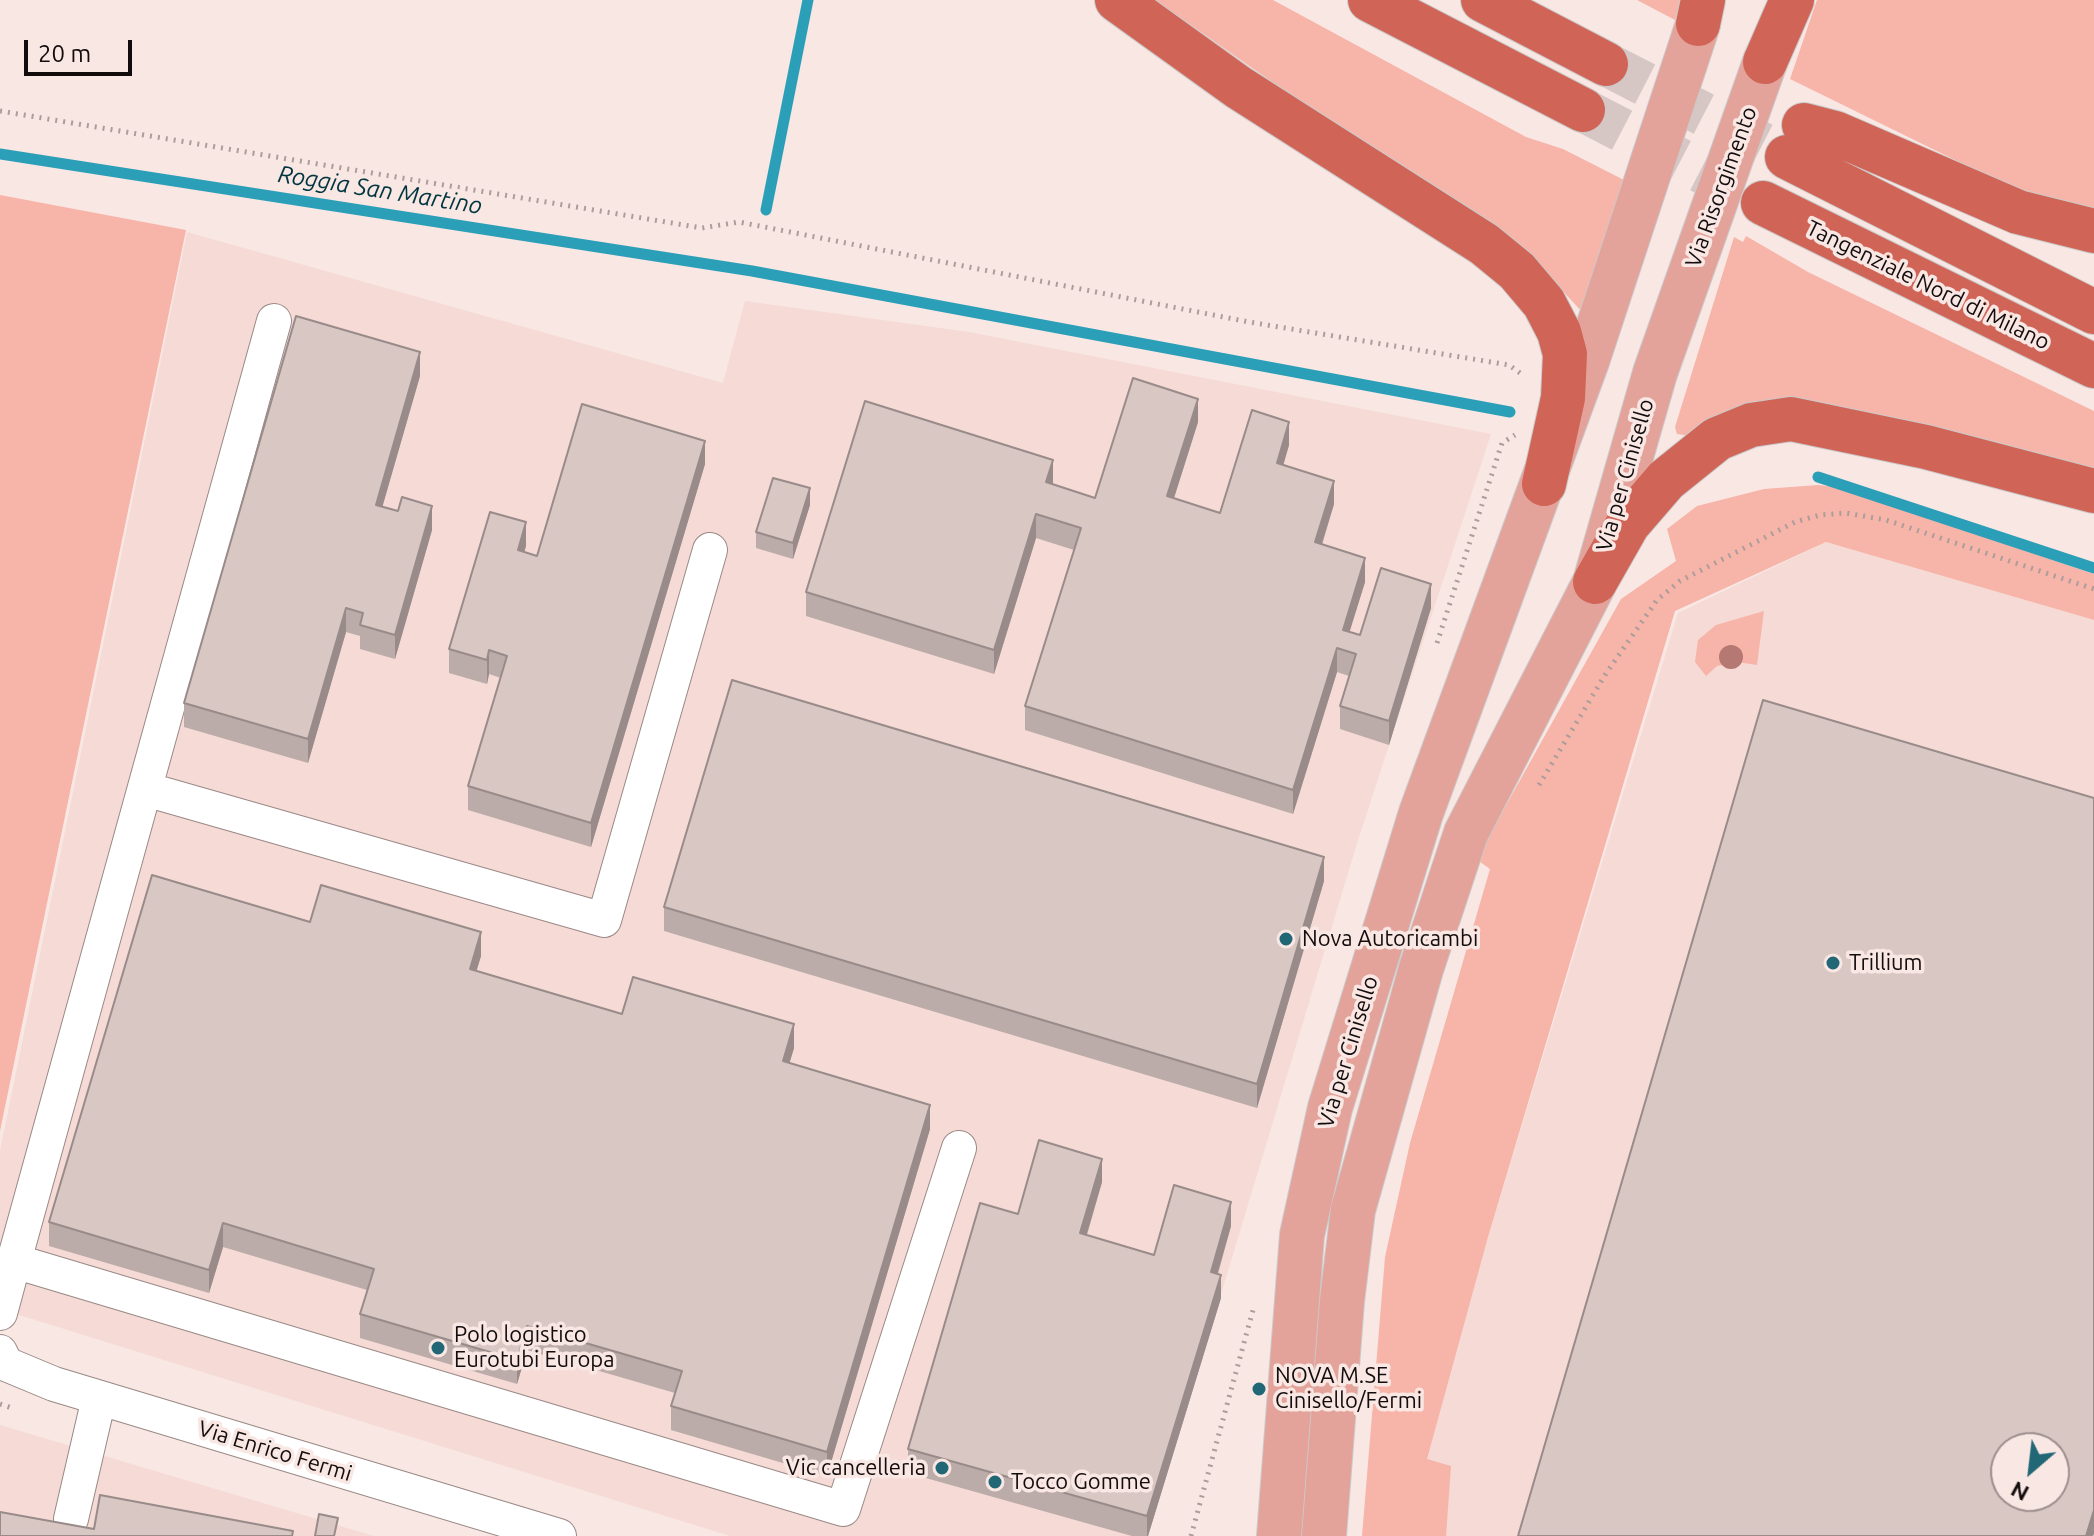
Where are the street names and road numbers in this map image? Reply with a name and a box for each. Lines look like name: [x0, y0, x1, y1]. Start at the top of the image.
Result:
street label: Via Risorgimento: [1680, 103, 1762, 271]
street label: Tangenziale Nord di Milano: [1802, 215, 2054, 355]
street label: Via per Cinisello: [1591, 396, 1659, 554]
street label: Via per Cinisello: [1312, 973, 1384, 1131]
street label: Via Enrico Fermi: [195, 1415, 355, 1487]

